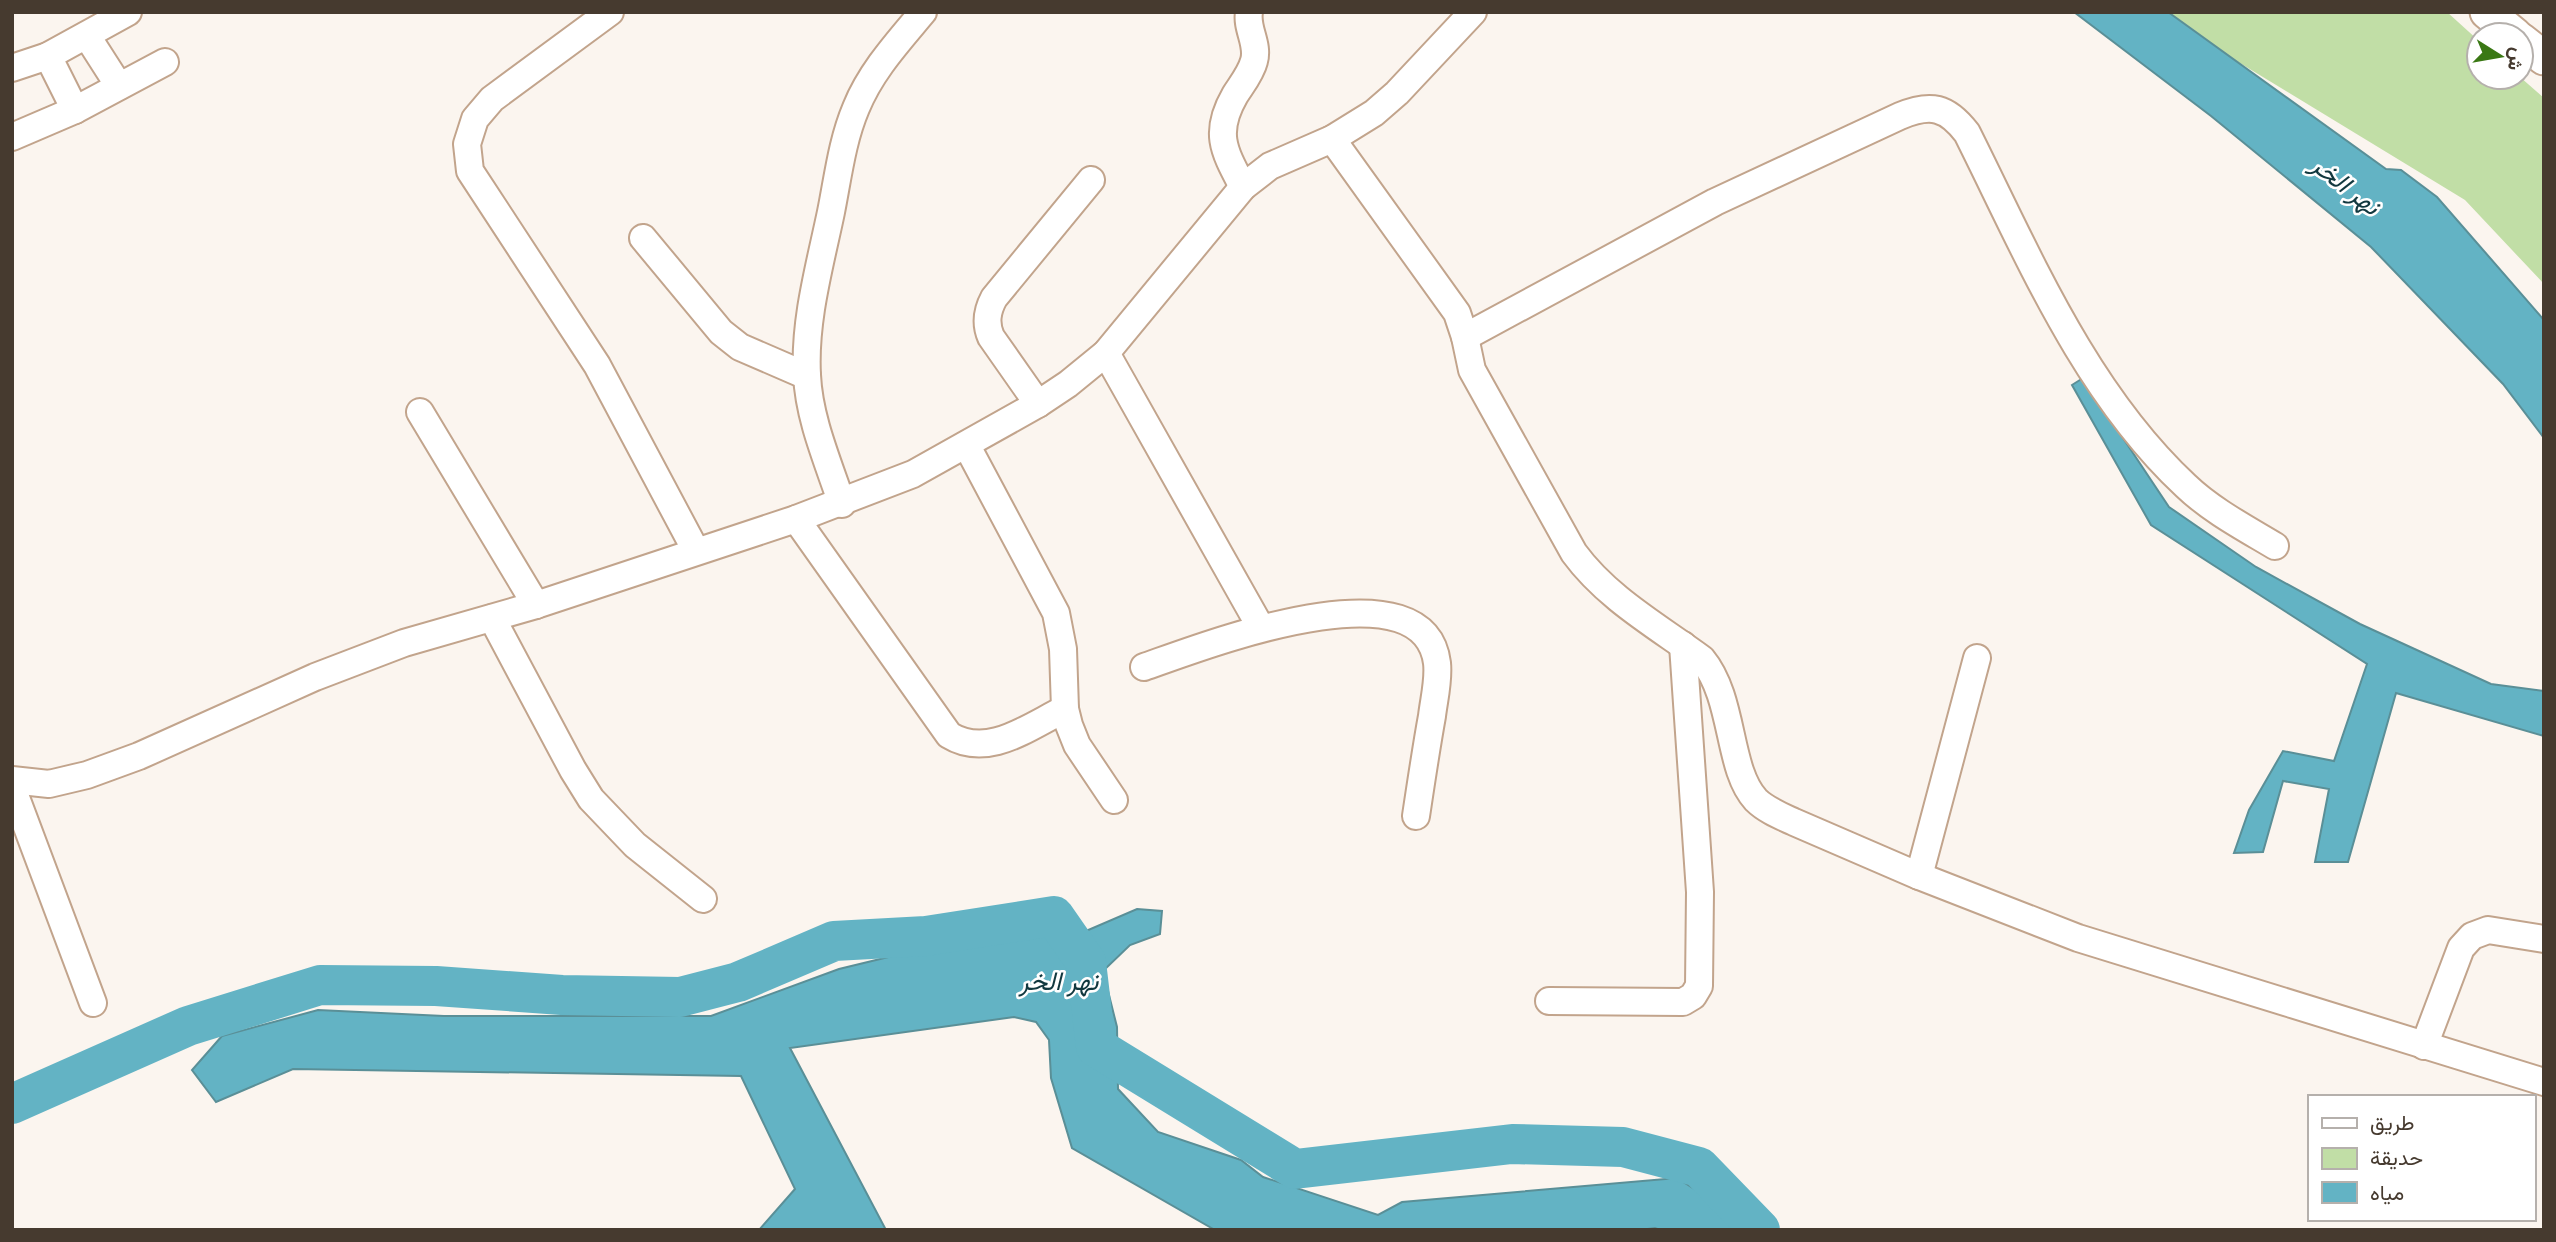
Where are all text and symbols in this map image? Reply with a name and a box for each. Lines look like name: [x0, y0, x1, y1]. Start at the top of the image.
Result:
north arrow: [2465, 21, 2535, 91]
text: ش: [2502, 46, 2532, 73]
water label: نهر الخر: [2303, 145, 2390, 224]
water label: نهر الخر: [1018, 962, 1100, 998]
legend: [2308, 1095, 2535, 1221]
text: طريق: [2370, 1108, 2415, 1136]
text: حديقة: [2370, 1143, 2423, 1171]
text: مياه: [2370, 1178, 2404, 1206]

